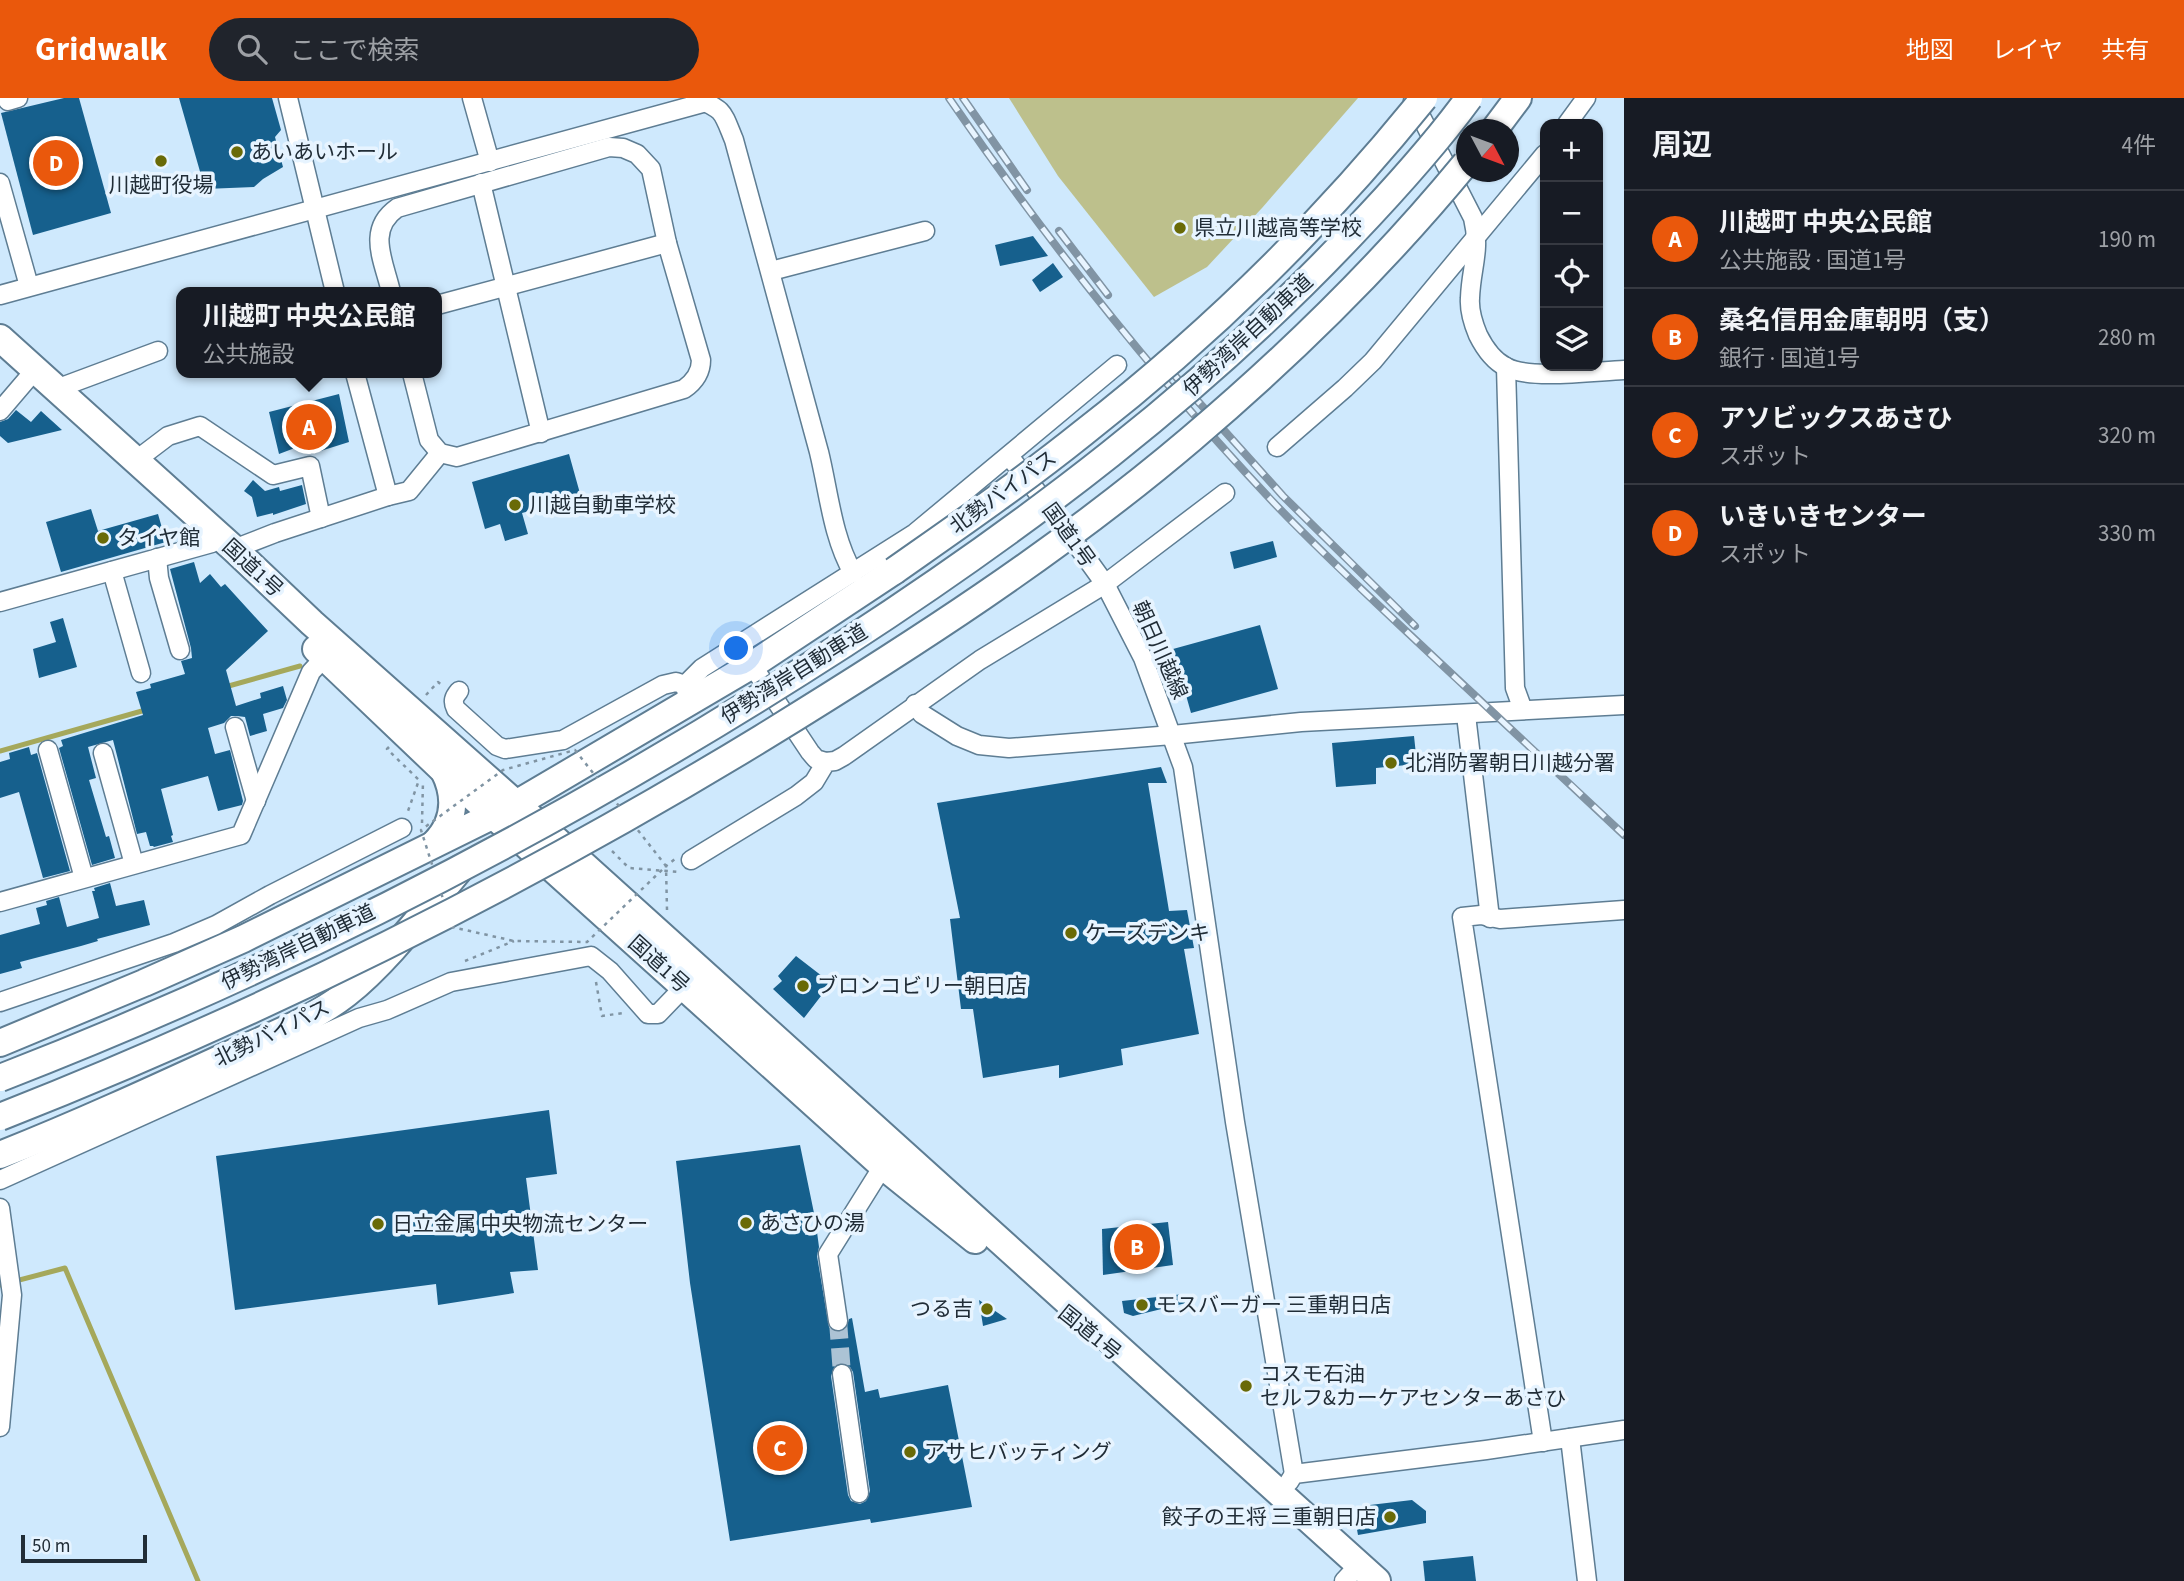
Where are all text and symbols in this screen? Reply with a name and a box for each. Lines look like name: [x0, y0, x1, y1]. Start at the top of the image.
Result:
search box: [209, 18, 699, 81]
text: Gridwalk: [35, 26, 167, 73]
icon: search: [233, 30, 271, 68]
text: ここで検索: [289, 32, 419, 69]
text: 地図: [1906, 33, 1954, 68]
text: レイヤ: [1992, 33, 2063, 68]
text: 共有: [2101, 33, 2149, 68]
north arrow: [1456, 119, 1519, 182]
map controls: [1540, 119, 1603, 371]
button: +: [1540, 119, 1603, 182]
text: 周辺: [1652, 124, 1712, 167]
text: 4件: [2122, 129, 2156, 162]
pin: D: [33, 137, 79, 189]
place label: あいあいホール: [251, 137, 398, 167]
marker: あいあいホール: [229, 144, 245, 160]
marker: 川越町役場: [153, 153, 169, 169]
place label: 川越町役場: [109, 170, 214, 200]
button: −: [1540, 182, 1603, 245]
text: 川越町 中央公民館: [1719, 204, 1932, 241]
place label: 県立川越高等学校: [1194, 213, 1362, 243]
marker: 県立川越高等学校: [1172, 220, 1188, 236]
text: A: [1668, 223, 1682, 256]
text: 190 m: [2098, 223, 2156, 256]
text: 公共施設 · 国道1号: [1719, 244, 1906, 277]
button: locate: [1540, 245, 1603, 308]
street label: 伊勢湾岸自動車道: [1176, 267, 1320, 403]
popup: [176, 287, 442, 378]
text: 川越町 中央公民館: [202, 298, 416, 335]
text: 桑名信用金庫朝明（支）: [1719, 302, 2005, 339]
button: layers: [1540, 308, 1603, 371]
text: B: [1668, 321, 1682, 354]
text: 280 m: [2098, 321, 2156, 354]
text: 公共施設: [202, 338, 294, 371]
text: 銀行 · 国道1号: [1719, 342, 1860, 375]
text: アソビックスあさひ: [1719, 400, 1952, 437]
pin: A: [286, 401, 332, 453]
text: C: [1668, 419, 1682, 452]
text: 320 m: [2098, 419, 2156, 452]
text: スポット: [1719, 440, 1811, 473]
street label: 北勢バイパス: [943, 443, 1063, 541]
place label: 川越自動車学校: [529, 490, 676, 520]
street label: 国道1号: [1035, 496, 1103, 574]
marker: 川越自動車学校: [507, 497, 523, 513]
text: いきいきセンター: [1719, 498, 1927, 535]
text: D: [1668, 517, 1682, 550]
text: 330 m: [2098, 517, 2156, 550]
place label: タイヤ館: [117, 523, 200, 553]
marker: タイヤ館: [95, 530, 111, 546]
street label: 国道1号: [216, 532, 290, 604]
text: スポット: [1719, 538, 1811, 571]
street label: 朝日川越線: [1125, 596, 1195, 704]
street label: 伊勢湾岸自動車道: [715, 617, 873, 731]
your location: [719, 631, 753, 665]
place label: 北消防署朝日川越分署: [1405, 748, 1615, 778]
marker: 北消防署朝日川越分署: [1383, 755, 1399, 771]
street label: 伊勢湾岸自動車道: [216, 897, 380, 997]
place label: ケーズデンキ: [1085, 918, 1210, 948]
marker: ケーズデンキ: [1063, 925, 1079, 941]
street label: 国道1号: [622, 928, 696, 1000]
place label: ブロンコビリー朝日店: [817, 971, 1027, 1001]
marker: ブロンコビリー朝日店: [795, 978, 811, 994]
street label: 北勢バイパス: [209, 992, 335, 1074]
place label: あさひの湯: [760, 1208, 865, 1238]
place label: 日立金属 中央物流センター: [392, 1209, 648, 1239]
marker: あさひの湯: [738, 1215, 754, 1231]
marker: 日立金属 中央物流センター: [370, 1216, 386, 1232]
pin: B: [1114, 1221, 1160, 1273]
place label: モスバーガー 三重朝日店: [1156, 1290, 1391, 1320]
place label: つる吉: [910, 1294, 973, 1324]
marker: モスバーガー 三重朝日店: [1134, 1297, 1150, 1313]
street label: 国道1号: [1052, 1298, 1128, 1368]
marker: つる吉: [979, 1301, 995, 1317]
place label: コスモ石油 セルフ&カーケアセンターあさひ: [1260, 1359, 1566, 1413]
marker: コスモ石油 セルフ&カーケアセンターあさひ: [1238, 1378, 1254, 1394]
pin: C: [757, 1422, 803, 1474]
place label: アサヒバッティング: [924, 1437, 1112, 1467]
marker: アサヒバッティング: [902, 1444, 918, 1460]
place label: 餃子の王将 三重朝日店: [1162, 1502, 1376, 1532]
marker: 餃子の王将 三重朝日店: [1382, 1509, 1398, 1525]
scale bar: [21, 1532, 147, 1564]
text: 50 m: [32, 1533, 70, 1560]

